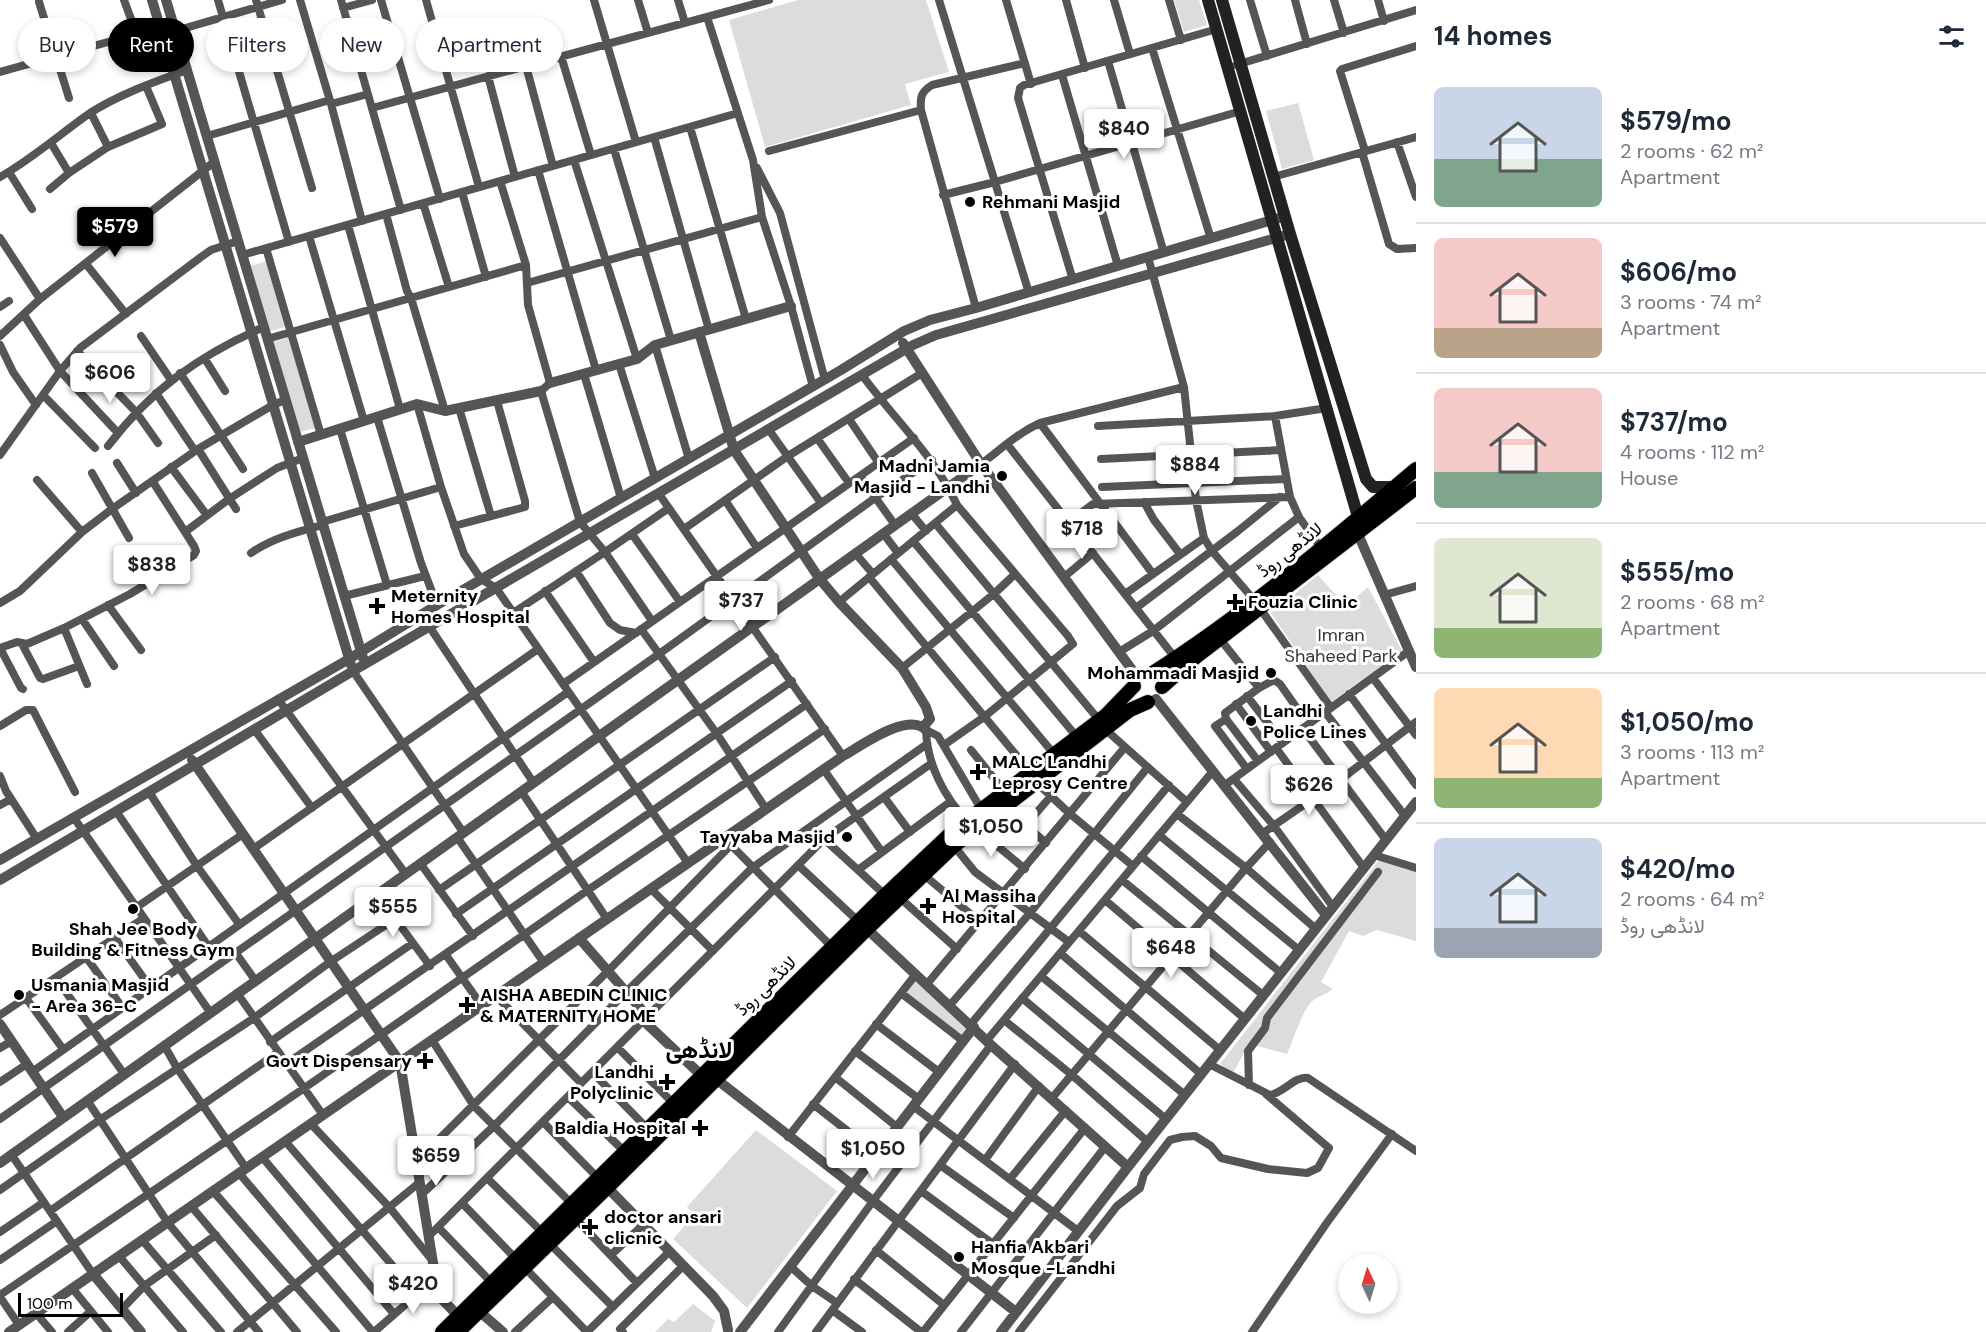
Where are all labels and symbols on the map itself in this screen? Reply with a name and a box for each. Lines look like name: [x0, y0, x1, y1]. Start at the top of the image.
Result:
pin: $840: [1088, 109, 1160, 160]
place label: Rehmani Masjid: [982, 190, 1120, 214]
marker: Rehmani Masjid: [963, 195, 977, 209]
pin: $579: [79, 207, 151, 258]
pin: $606: [74, 353, 146, 404]
pin: $884: [1159, 445, 1231, 496]
place label: Madni Jamia Masjid - Landhi: [854, 454, 990, 499]
marker: Madni Jamia Masjid - Landhi: [995, 469, 1009, 483]
pin: $718: [1046, 509, 1118, 560]
street label: لانڈھی روڈ: [1253, 517, 1327, 583]
pin: $838: [116, 545, 188, 596]
pin: $737: [705, 581, 777, 632]
place label: Meternity Homes Hospital: [391, 584, 530, 629]
place label: Fouzia Clinic: [1248, 590, 1358, 614]
marker: Fouzia Clinic: [1226, 593, 1244, 611]
marker: Meternity Homes Hospital: [368, 597, 386, 615]
park label: Imran Shaheed Park: [1284, 623, 1398, 668]
place label: Mohammadi Masjid: [1087, 661, 1259, 685]
marker: Mohammadi Masjid: [1264, 666, 1278, 680]
place label: Landhi Police Lines: [1263, 699, 1367, 744]
marker: Landhi Police Lines: [1244, 714, 1258, 728]
place label: MALC Landhi Leprosy Centre: [992, 750, 1128, 795]
marker: MALC Landhi Leprosy Centre: [969, 763, 987, 781]
pin: $626: [1273, 765, 1345, 816]
pin: $1,050: [942, 807, 1040, 858]
place label: Tayyaba Masjid: [700, 825, 835, 849]
marker: Tayyaba Masjid: [840, 830, 854, 844]
place label: Al Massiha Hospital: [942, 884, 1036, 929]
pin: $555: [357, 887, 429, 938]
marker: Al Massiha Hospital: [919, 897, 937, 915]
marker: Shah Jee Body Building & Fitness Gym: [126, 902, 140, 916]
place label: Shah Jee Body Building & Fitness Gym: [31, 917, 235, 962]
pin: $648: [1135, 928, 1207, 979]
street label: لانڈھی روڈ: [730, 951, 802, 1021]
place label: Usmania Masjid - Area 36-C: [31, 973, 169, 1018]
place label: AISHA ABEDIN CLINIC & MATERNITY HOME: [480, 983, 668, 1028]
marker: Usmania Masjid - Area 36-C: [12, 988, 26, 1002]
marker: AISHA ABEDIN CLINIC & MATERNITY HOME: [458, 996, 476, 1014]
district label: لانڈھی: [665, 1034, 733, 1065]
place label: Govt Dispensary: [266, 1049, 412, 1073]
marker: Govt Dispensary: [416, 1052, 434, 1070]
place label: Landhi Polyclinic: [570, 1060, 654, 1105]
marker: Landhi Polyclinic: [658, 1073, 676, 1091]
place label: Baldia Hospital: [554, 1116, 686, 1140]
marker: Baldia Hospital: [691, 1119, 709, 1137]
pin: $1,050: [824, 1129, 922, 1180]
pin: $659: [400, 1136, 472, 1187]
place label: doctor ansari clicnic: [604, 1205, 722, 1250]
marker: doctor ansari clicnic: [581, 1218, 599, 1236]
place label: Hanfia Akbari Mosque -Landhi: [971, 1235, 1115, 1280]
marker: Hanfia Akbari Mosque -Landhi: [952, 1250, 966, 1264]
north arrow: [1338, 1254, 1398, 1314]
pin: $420: [377, 1264, 449, 1315]
scale bar: [18, 1290, 123, 1318]

